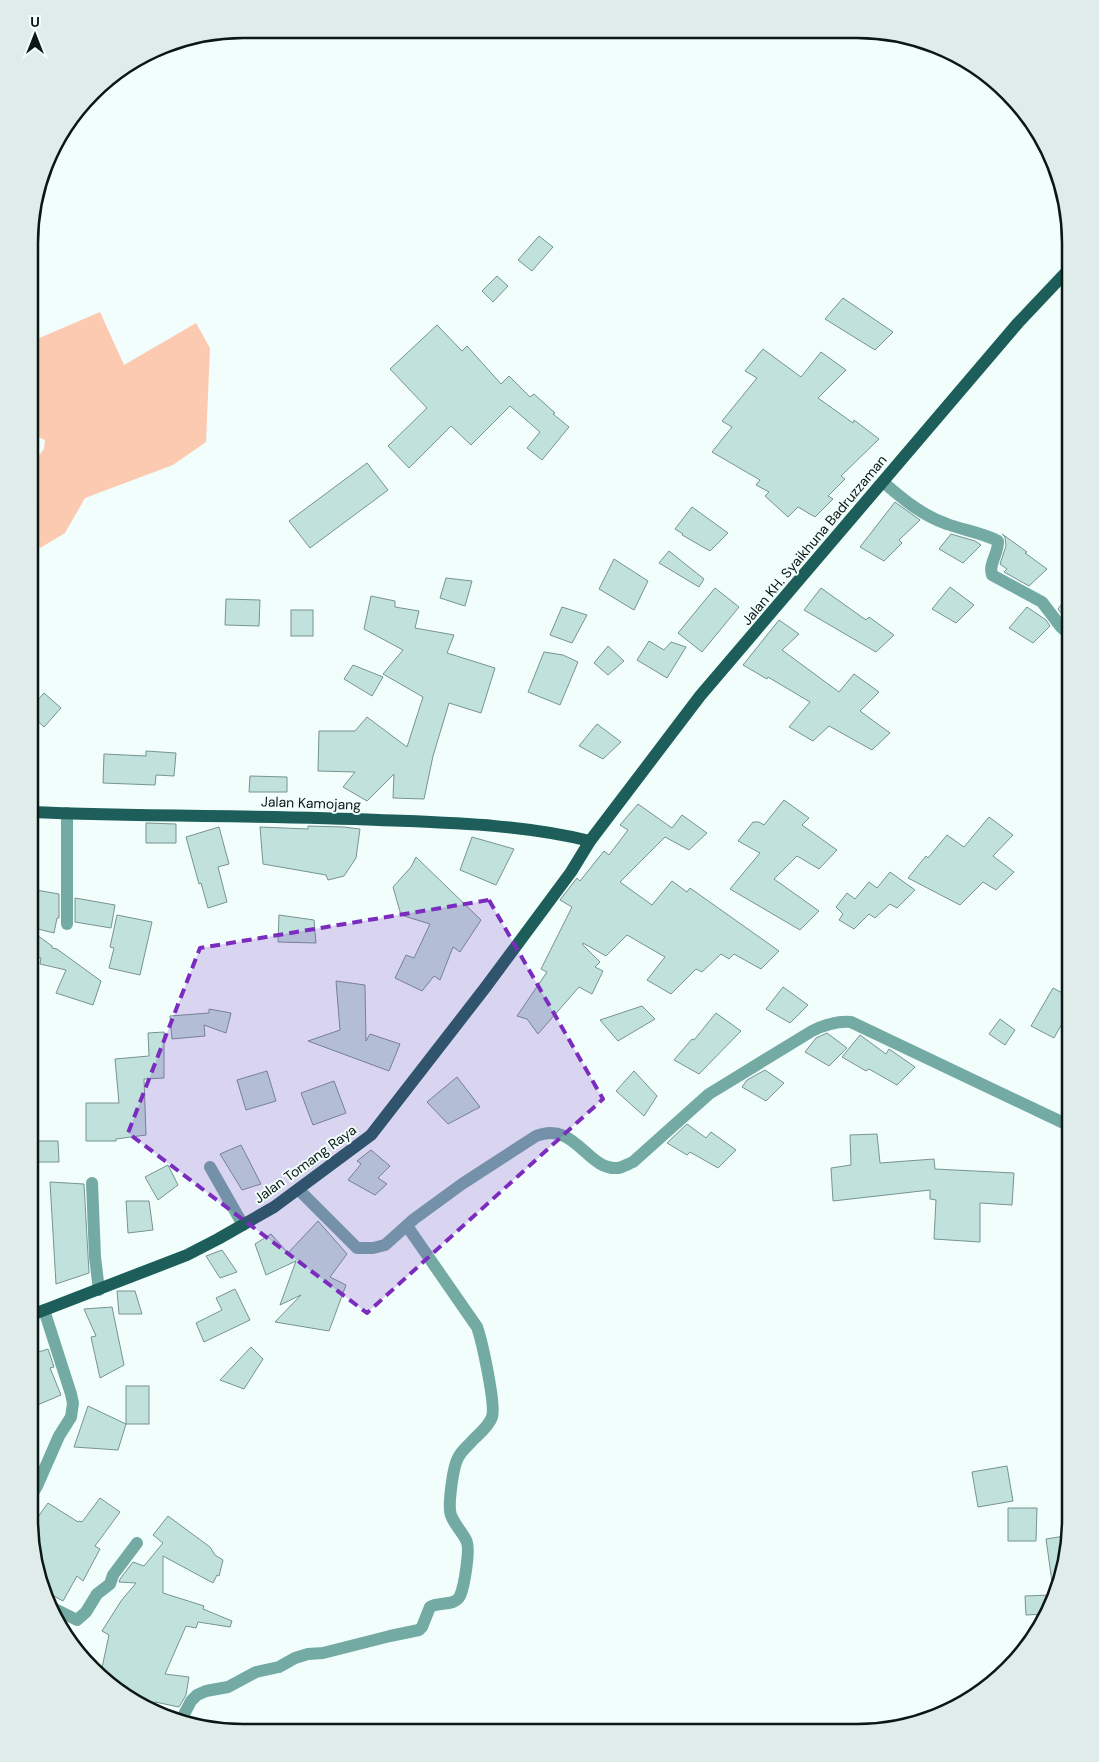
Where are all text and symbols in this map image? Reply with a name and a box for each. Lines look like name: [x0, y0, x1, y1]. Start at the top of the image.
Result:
north arrow: [10, 10, 60, 60]
text: U: [30, 13, 40, 31]
street label: Jalan KH. Syaikhuna Badruzzaman: [737, 451, 891, 629]
street label: Jalan Kamojang: [261, 792, 362, 814]
street label: Jalan Tomang Raya: [250, 1121, 360, 1207]

